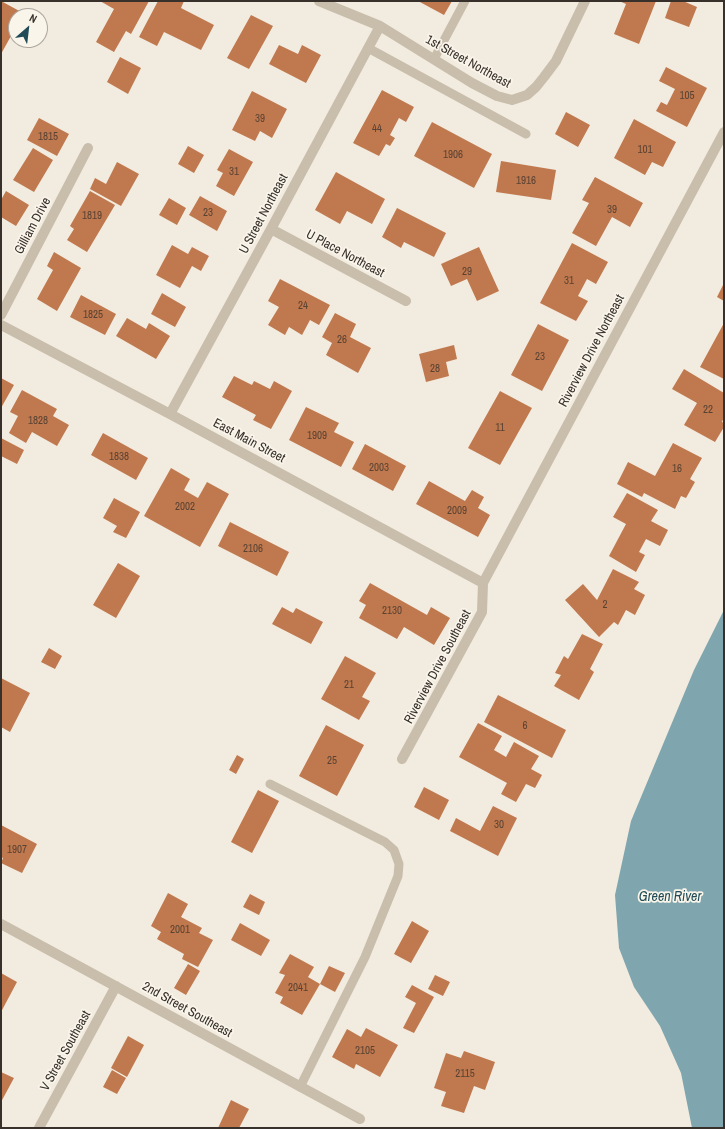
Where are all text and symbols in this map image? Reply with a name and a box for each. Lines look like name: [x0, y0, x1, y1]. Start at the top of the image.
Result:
north arrow: [8, 8, 48, 48]
text: N: [27, 11, 39, 26]
street label: 1st Street Northeast: [423, 32, 513, 92]
house number: 105: [679, 89, 695, 103]
house number: 39: [255, 112, 265, 126]
house number: 44: [372, 122, 382, 136]
house number: 1815: [38, 130, 58, 144]
house number: 101: [637, 143, 653, 157]
house number: 1906: [443, 148, 463, 162]
house number: 31: [229, 165, 239, 179]
street label: U Street Northeast: [236, 171, 292, 257]
house number: 1916: [516, 174, 536, 188]
street label: Gilliam Drive: [12, 195, 54, 257]
house number: 39: [607, 203, 617, 217]
house number: 23: [203, 206, 213, 220]
house number: 1819: [82, 209, 102, 223]
street label: U Place Northeast: [303, 227, 387, 281]
house number: 29: [462, 265, 472, 279]
house number: 31: [564, 274, 574, 288]
street label: Riverview Drive Northeast: [556, 292, 628, 410]
house number: 24: [298, 299, 308, 313]
house number: 1825: [83, 308, 103, 322]
house number: 26: [337, 333, 347, 347]
house number: 23: [535, 350, 545, 364]
house number: 28: [430, 362, 440, 376]
house number: 22: [703, 403, 713, 417]
house number: 1828: [28, 414, 48, 428]
street label: East Main Street: [210, 415, 288, 467]
house number: 11: [495, 421, 505, 435]
house number: 1909: [307, 429, 327, 443]
house number: 1838: [109, 450, 129, 464]
house number: 2003: [369, 461, 389, 475]
house number: 16: [672, 462, 682, 476]
house number: 2002: [175, 500, 195, 514]
house number: 2009: [447, 504, 467, 518]
house number: 2106: [243, 542, 263, 556]
house number: 2: [602, 598, 608, 612]
house number: 2130: [382, 604, 402, 618]
street label: Riverview Drive Southeast: [401, 607, 475, 727]
house number: 21: [344, 678, 354, 692]
house number: 6: [522, 719, 528, 733]
house number: 25: [327, 754, 337, 768]
house number: 30: [494, 818, 504, 832]
house number: 1907: [7, 843, 27, 857]
water label: Green River: [639, 889, 701, 905]
house number: 2001: [170, 923, 190, 937]
street label: 2nd Street Southeast: [139, 979, 235, 1041]
house number: 2041: [288, 981, 308, 995]
street label: V Street Southeast: [37, 1008, 95, 1094]
house number: 2105: [355, 1044, 375, 1058]
house number: 2115: [455, 1067, 475, 1081]

